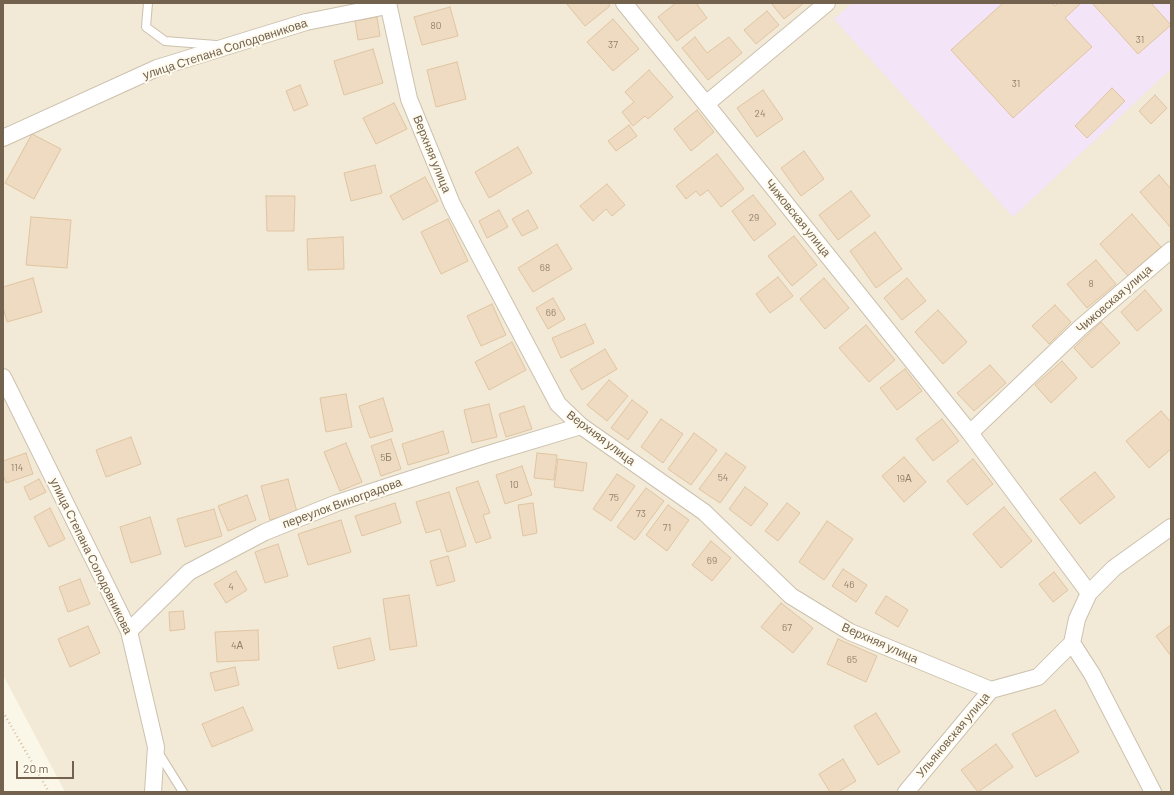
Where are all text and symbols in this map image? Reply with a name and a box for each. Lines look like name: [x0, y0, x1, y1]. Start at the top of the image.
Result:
street label: улица Степана Солодовникова: [141, 16, 309, 82]
house number: 80: [431, 20, 441, 32]
house number: 31: [1136, 34, 1144, 46]
house number: 37: [608, 39, 618, 51]
house number: 31: [1012, 78, 1020, 90]
house number: 24: [755, 108, 765, 120]
street label: Верхняя улица: [410, 113, 454, 195]
street label: Чижовская улица: [762, 176, 834, 260]
house number: 29: [749, 212, 759, 224]
house number: 68: [540, 262, 550, 274]
street label: Чижовская улица: [1073, 262, 1155, 336]
house number: 8: [1088, 278, 1094, 290]
house number: 66: [546, 307, 556, 319]
street label: Верхняя улица: [564, 408, 638, 468]
house number: 5Б: [380, 452, 392, 464]
house number: 114: [11, 462, 23, 474]
house number: 54: [718, 472, 728, 484]
house number: 19А: [896, 473, 912, 485]
street label: переулок Виноградова: [280, 475, 404, 531]
street label: улица Степана Солодовникова: [47, 476, 135, 636]
house number: 10: [509, 479, 519, 491]
house number: 75: [609, 492, 619, 504]
house number: 73: [636, 508, 646, 520]
house number: 71: [663, 522, 671, 534]
house number: 69: [707, 555, 717, 567]
house number: 46: [844, 579, 854, 591]
house number: 4: [228, 581, 234, 593]
street label: Верхняя улица: [840, 620, 920, 666]
house number: 67: [782, 622, 792, 634]
house number: 4А: [231, 640, 243, 652]
house number: 65: [847, 654, 857, 666]
street label: Ульяновская улица: [913, 690, 993, 780]
scale bar: [18, 753, 76, 779]
text: 20 m: [23, 761, 49, 775]

